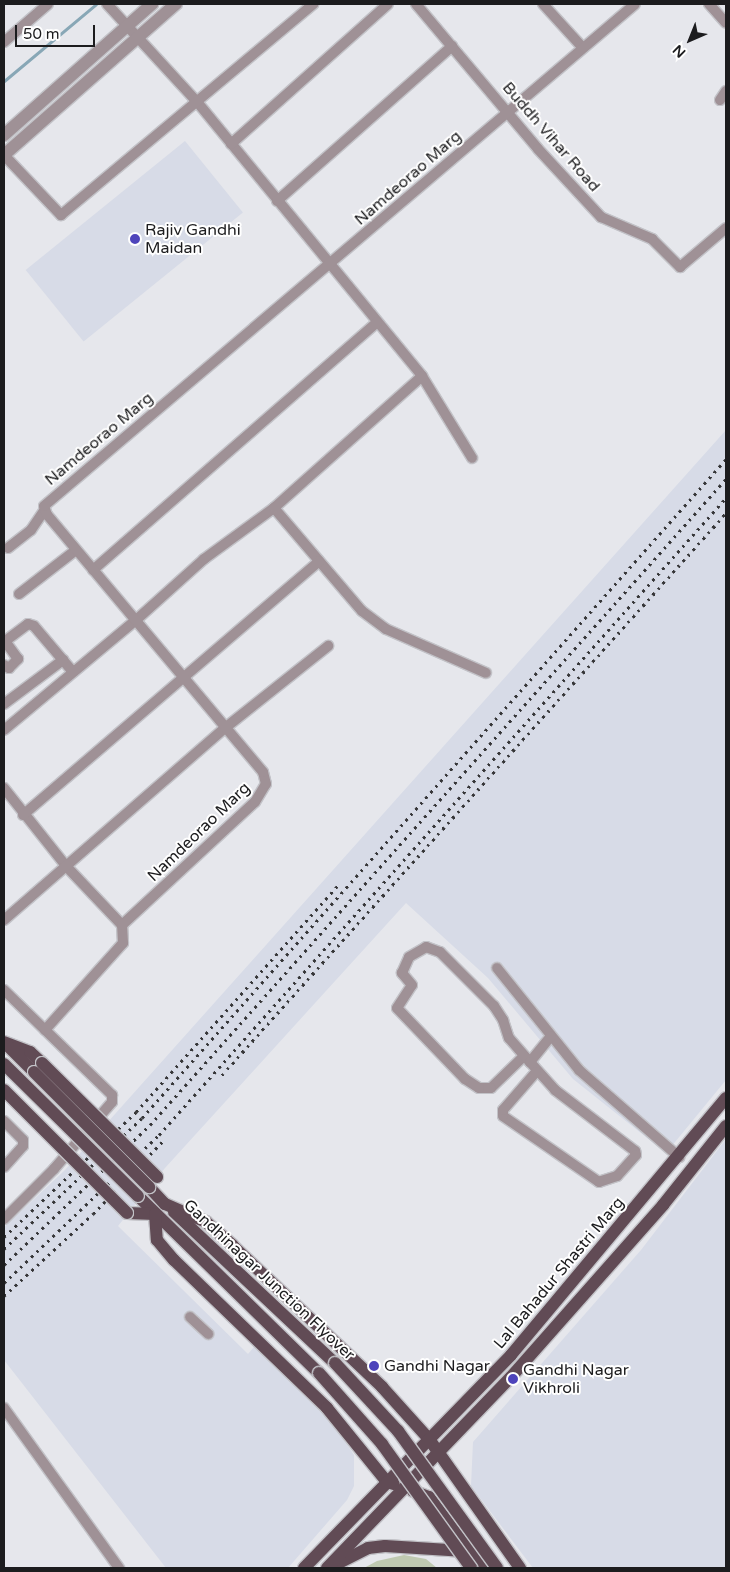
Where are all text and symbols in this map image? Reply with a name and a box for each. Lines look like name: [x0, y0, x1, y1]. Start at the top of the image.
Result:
scale bar: [18, 15, 98, 47]
north arrow: [665, 15, 715, 65]
text: 50 m: [23, 25, 60, 43]
text: N: [669, 41, 689, 61]
street label: Buddh Vihar Road: [498, 78, 604, 196]
street label: Namdeorao Marg: [351, 127, 465, 229]
place label: Rajiv Gandhi Maidan: [145, 220, 241, 258]
marker: Rajiv Gandhi Maidan: [129, 233, 141, 245]
street label: Namdeorao Marg: [41, 388, 157, 490]
street label: Namdeorao Marg: [144, 778, 254, 886]
street label: Lal Bahadur Shastri Marg: [490, 1193, 628, 1353]
street label: Gandhinagar Junction Flyover: [179, 1195, 359, 1365]
place label: Gandhi Nagar: [384, 1356, 490, 1376]
marker: Gandhi Nagar: [368, 1360, 380, 1372]
place label: Gandhi Nagar Vikhroli: [523, 1360, 629, 1398]
marker: Gandhi Nagar Vikhroli: [507, 1373, 519, 1385]

